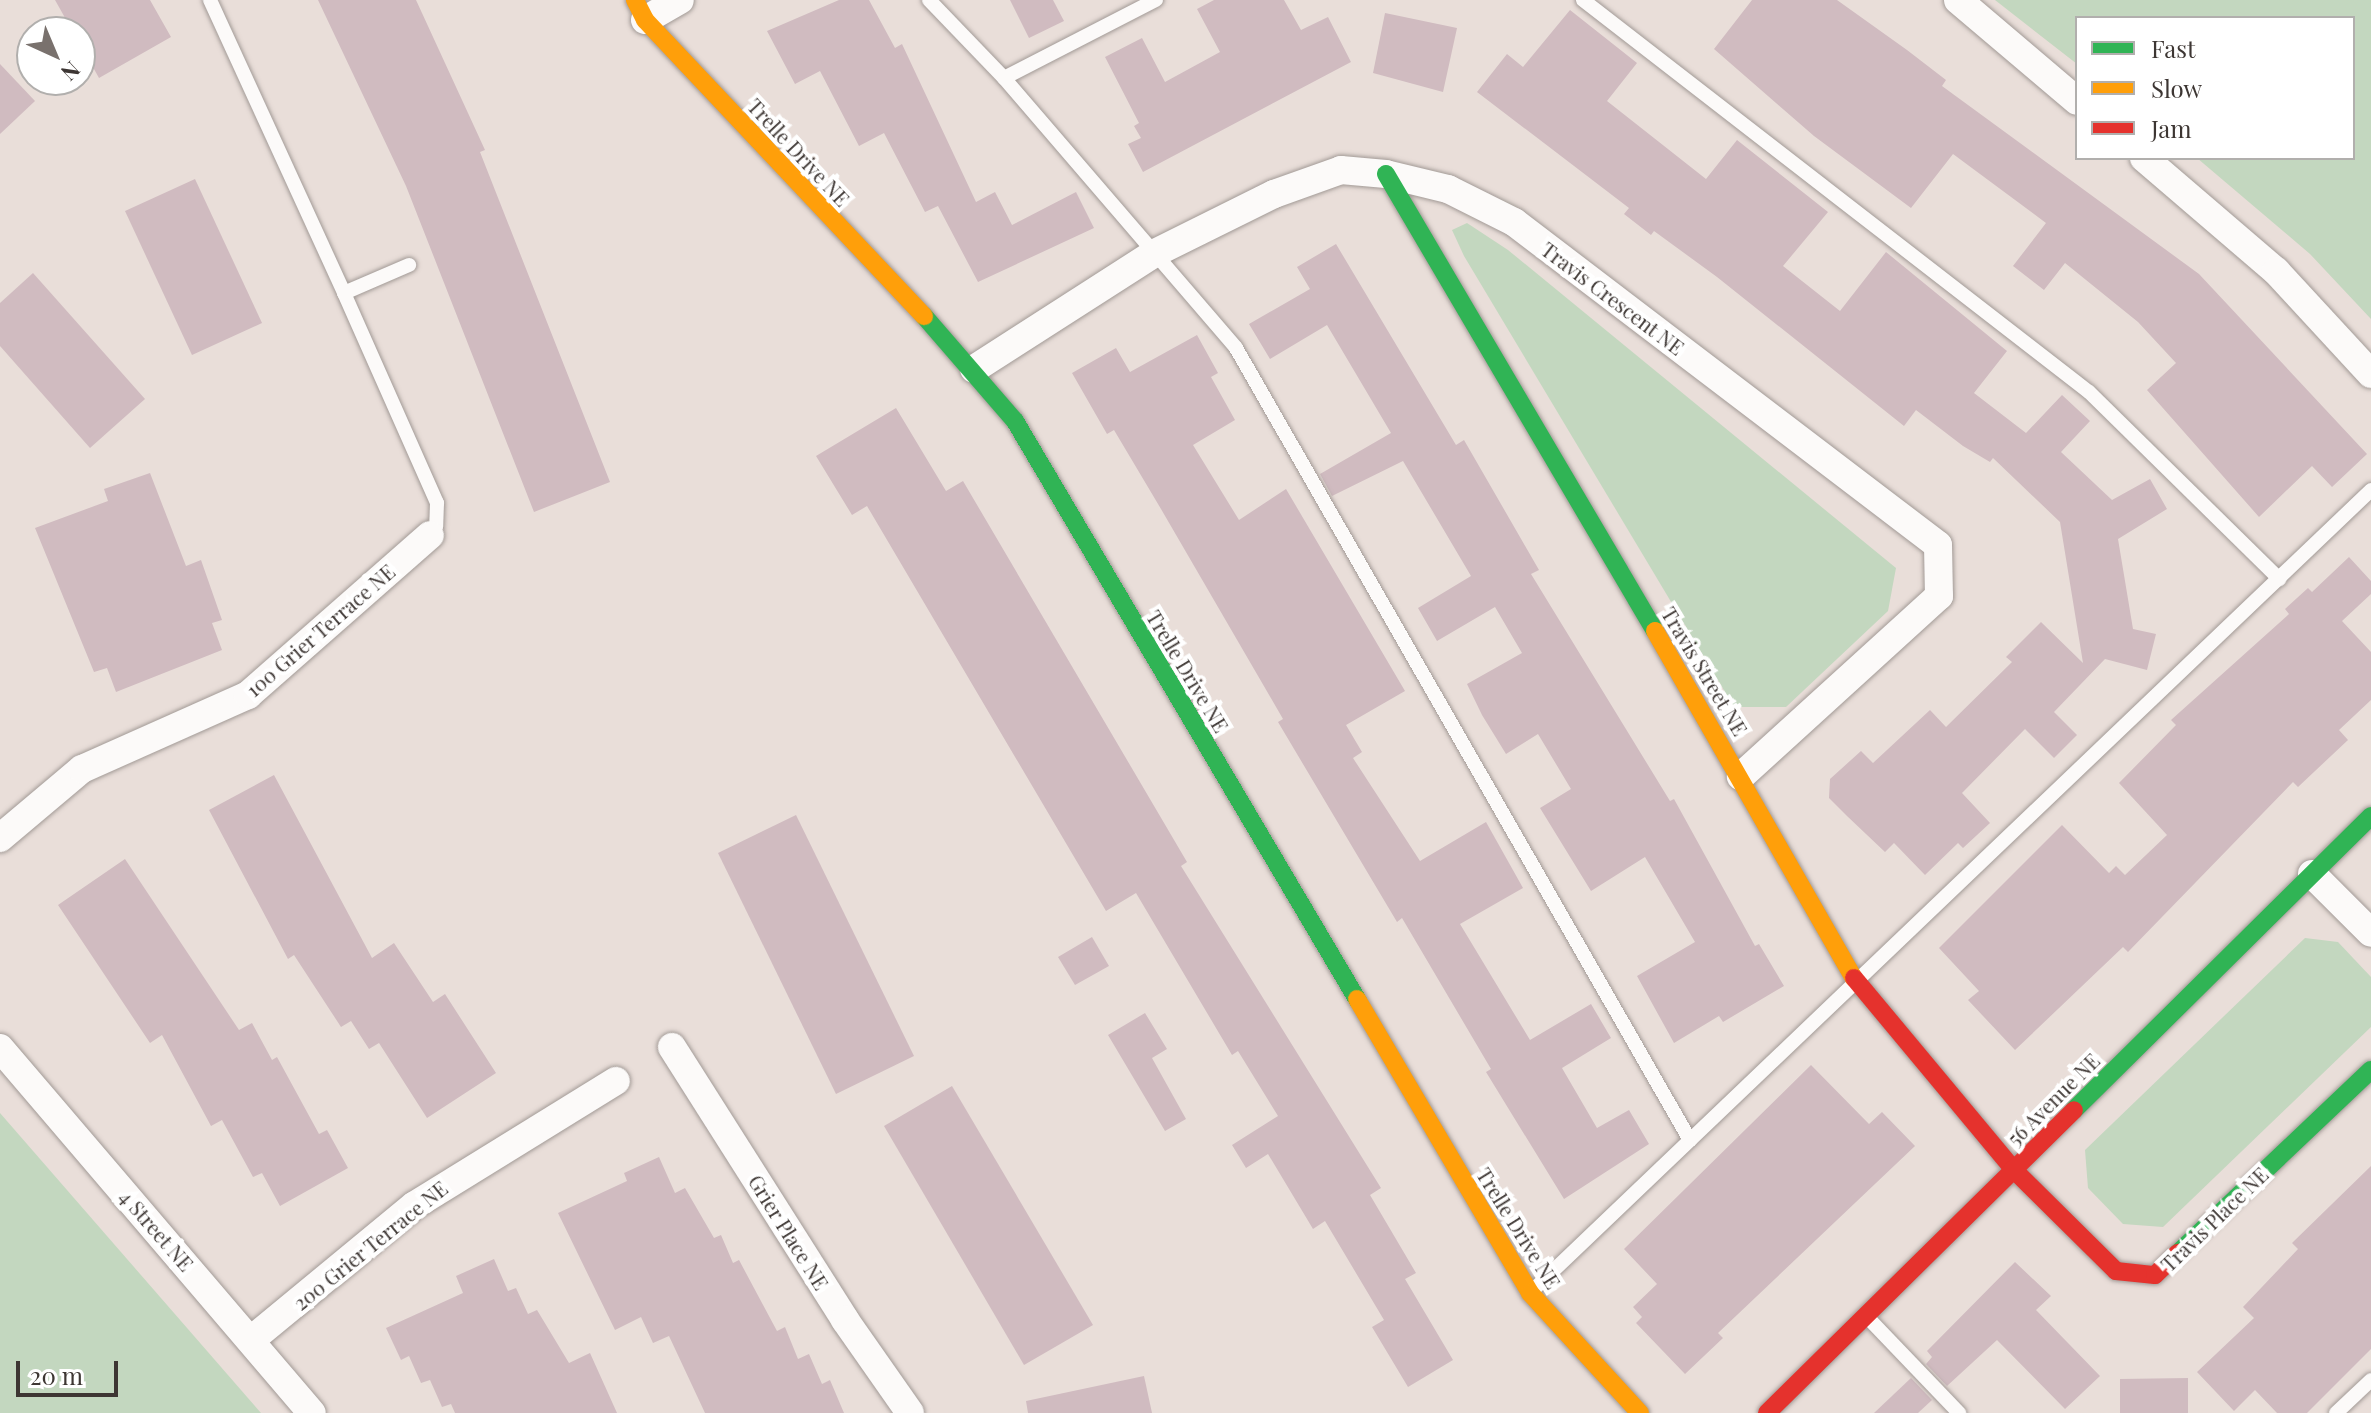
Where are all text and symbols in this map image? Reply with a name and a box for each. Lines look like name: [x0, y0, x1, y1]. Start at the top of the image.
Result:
north arrow: [16, 16, 96, 96]
legend: [2075, 16, 2355, 160]
text: Fast: [2151, 32, 2196, 64]
text: N: [55, 56, 87, 88]
text: Slow: [2151, 72, 2202, 104]
street label: Trelle Drive NE: [743, 93, 855, 211]
text: Jam: [2151, 112, 2192, 144]
street label: Travis Crescent NE: [1537, 237, 1689, 359]
street label: 100 Grier Terrace NE: [241, 559, 399, 701]
street label: Travis Street NE: [1657, 602, 1753, 740]
street label: Trelle Drive NE: [1142, 606, 1234, 736]
street label: 56 Avenue NE: [2002, 1048, 2104, 1150]
street label: Travis Place NE: [2156, 1162, 2272, 1276]
street label: Trelle Drive NE: [1472, 1163, 1566, 1293]
street label: Grier Place NE: [744, 1170, 834, 1294]
street label: 200 Grier Terrace NE: [288, 1175, 452, 1315]
street label: 4 Street NE: [115, 1184, 199, 1276]
scale bar: [20, 1345, 122, 1395]
text: 20 m: [30, 1359, 83, 1391]

